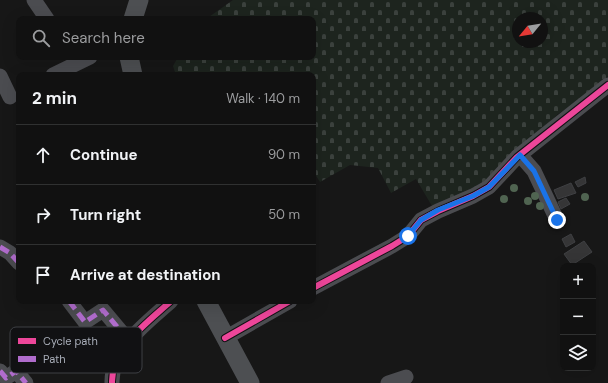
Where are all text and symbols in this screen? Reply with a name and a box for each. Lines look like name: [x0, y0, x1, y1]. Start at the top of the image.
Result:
north arrow: [512, 12, 548, 48]
search box: [16, 16, 316, 60]
icon: search: [30, 27, 52, 49]
text: Search here: [62, 28, 145, 48]
text: 2 min: [32, 87, 77, 109]
text: Walk · 140 m: [226, 90, 300, 107]
icon: ahead: [32, 144, 54, 166]
text: Continue: [70, 145, 138, 165]
text: 90 m: [268, 146, 300, 163]
icon: right: [32, 204, 54, 226]
text: Turn right: [70, 205, 141, 225]
text: 50 m: [268, 206, 300, 223]
route end: [548, 211, 566, 229]
route start: [399, 227, 417, 245]
map controls: [560, 263, 596, 371]
button: +: [560, 263, 596, 299]
icon: arrive: [32, 264, 54, 286]
text: Arrive at destination: [70, 265, 221, 285]
button: −: [560, 299, 596, 335]
legend: [10, 327, 142, 373]
text: Cycle path: [43, 334, 98, 348]
button: layers: [560, 335, 596, 371]
text: Path: [43, 352, 66, 366]

